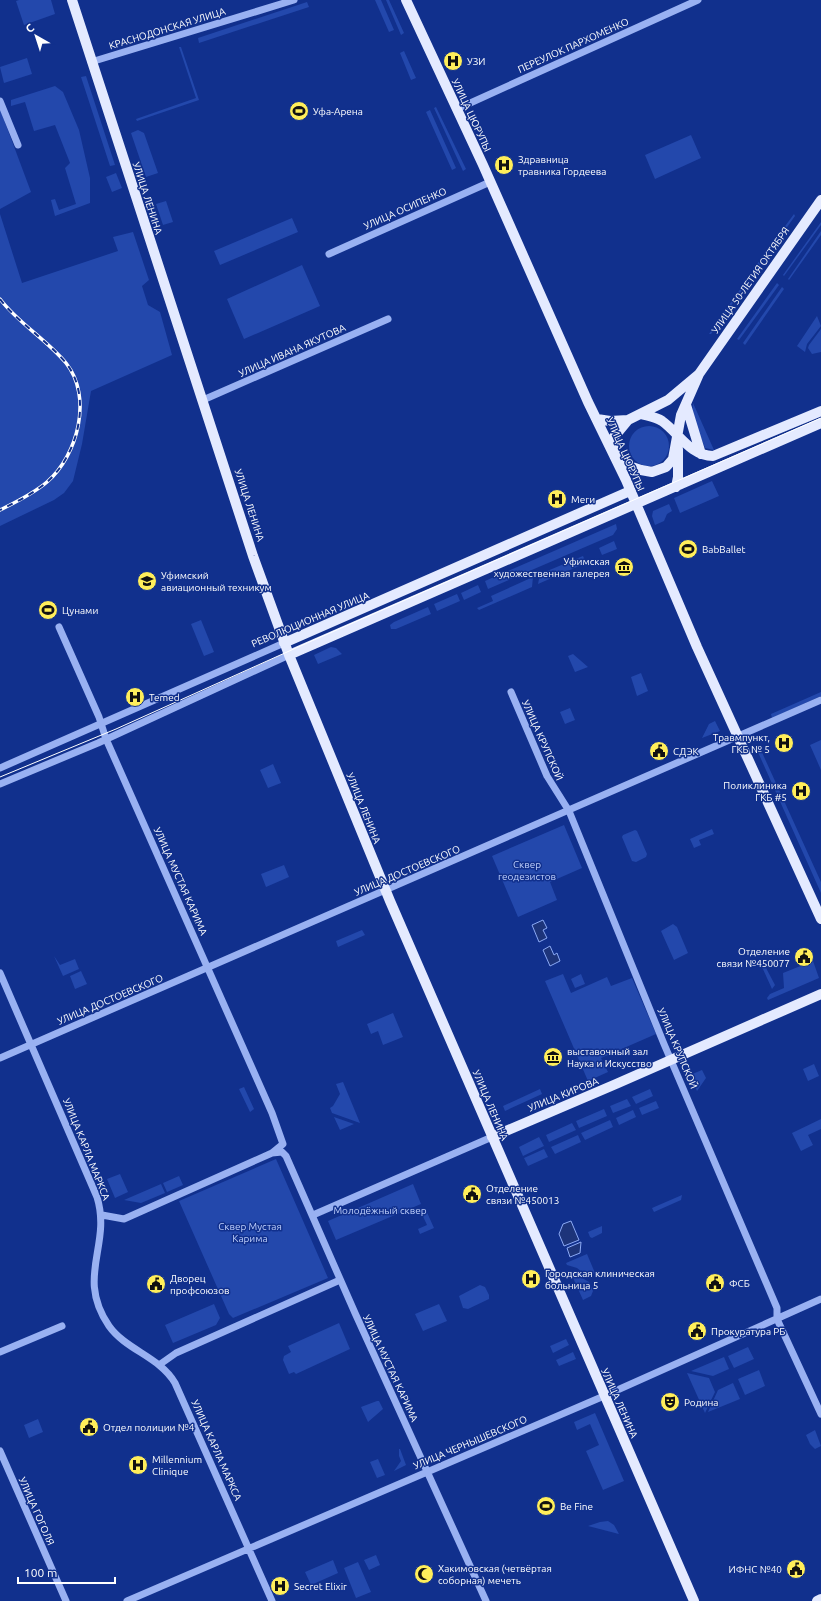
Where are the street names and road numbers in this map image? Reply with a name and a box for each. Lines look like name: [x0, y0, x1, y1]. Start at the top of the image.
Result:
street label: КРАСНОДОНСКАЯ УЛИЦА: [108, 5, 227, 51]
street label: ПЕРЕУЛОК ПАРХОМЕНКО: [516, 16, 631, 75]
street label: УЛИЦА ЦЮРУПЫ: [450, 77, 493, 154]
street label: УЛИЦА ЛЕНИНА: [131, 161, 165, 236]
street label: УЛИЦА ОСИПЕНКО: [362, 185, 448, 232]
street label: УЛИЦА 50-ЛЕТИЯ ОКТЯБРЯ: [709, 225, 791, 336]
street label: УЛИЦА ИВАНА ЯКУТОВА: [237, 322, 348, 379]
street label: УЛИЦА ЦЮРУПЫ: [604, 416, 647, 493]
street label: УЛИЦА ЛЕНИНА: [233, 468, 267, 543]
street label: РЕВОЛЮЦИОННАЯ УЛИЦА: [250, 589, 371, 649]
street label: УЛИЦА КРУПСКОЙ: [520, 698, 565, 782]
street label: УЛИЦА ЛЕНИНА: [344, 771, 383, 846]
street label: УЛИЦА МУСТАЯ КАРИМА: [152, 825, 210, 937]
street label: УЛИЦА ДОСТОЕВСКОГО: [353, 843, 462, 898]
street label: УЛИЦА ДОСТОЕВСКОГО: [56, 972, 165, 1027]
street label: УЛИЦА КРУПСКОЙ: [656, 1006, 700, 1090]
street label: УЛИЦА ЛЕНИНА: [471, 1068, 511, 1142]
street label: УЛИЦА КИРОВА: [526, 1075, 601, 1114]
street label: УЛИЦА КАРЛА МАРКСА: [61, 1097, 112, 1202]
street label: УЛИЦА МУСТАЯ КАРИМА: [361, 1313, 420, 1424]
street label: УЛИЦА ЛЕНИНА: [599, 1367, 640, 1440]
street label: УЛИЦА КАРЛА МАРКСА: [189, 1398, 244, 1503]
street label: УЛИЦА ЧЕРНЫШЕВСКОГО: [412, 1413, 529, 1471]
street label: УЛИЦА ГОГОЛЯ: [17, 1475, 57, 1547]

